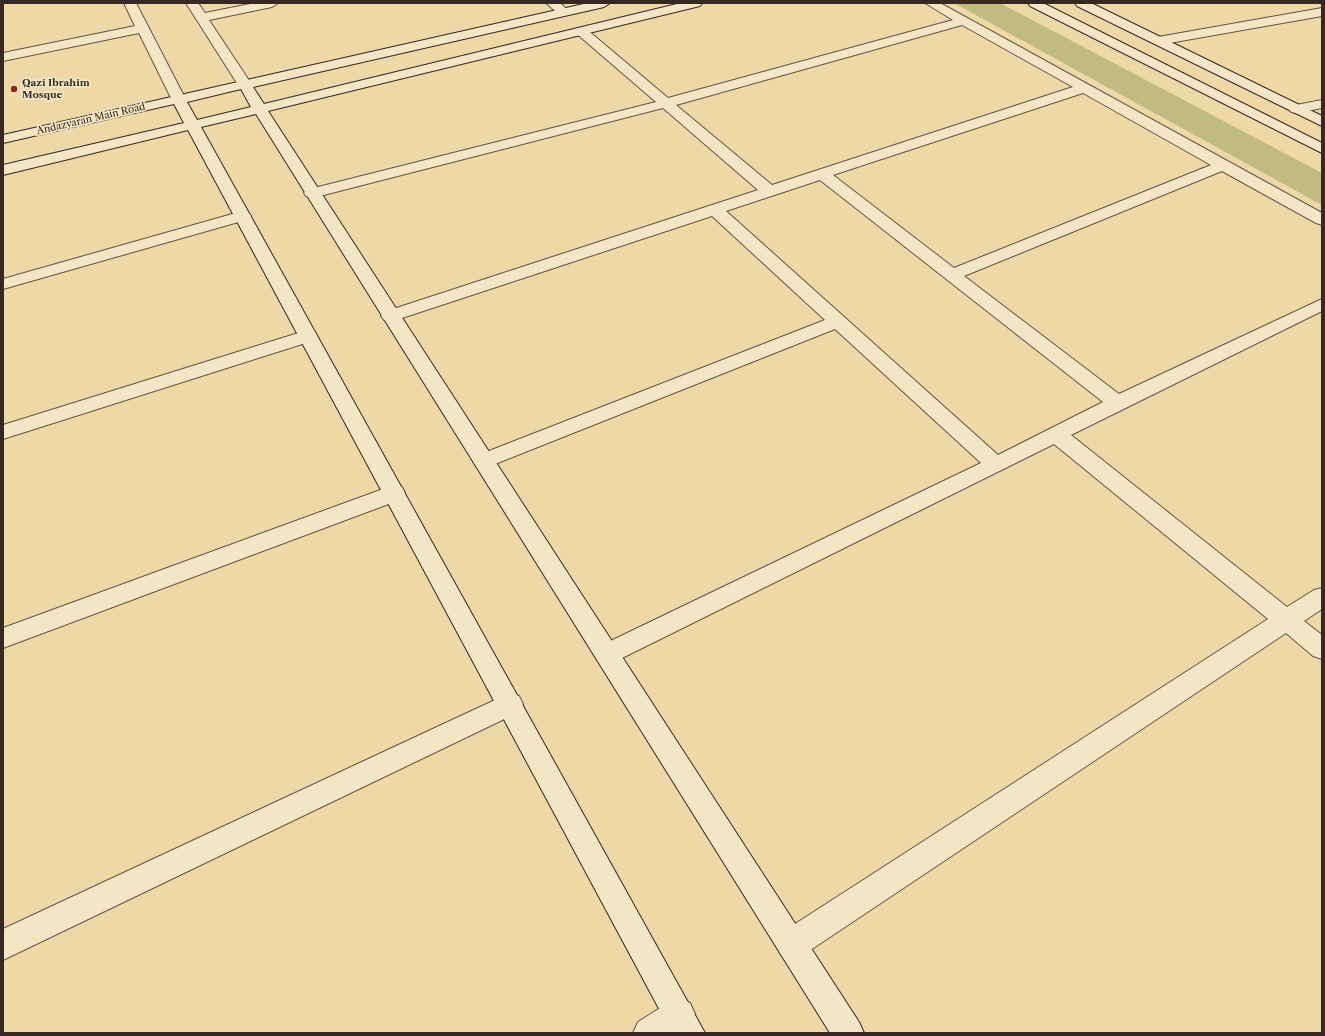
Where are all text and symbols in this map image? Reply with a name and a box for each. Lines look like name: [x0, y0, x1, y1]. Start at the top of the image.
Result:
place label: Qazi Ibrahim Mosque: [22, 77, 90, 100]
marker: Qazi Ibrahim Mosque: [9, 84, 19, 94]
street label: Andazyaran Main Road: [36, 101, 146, 137]

